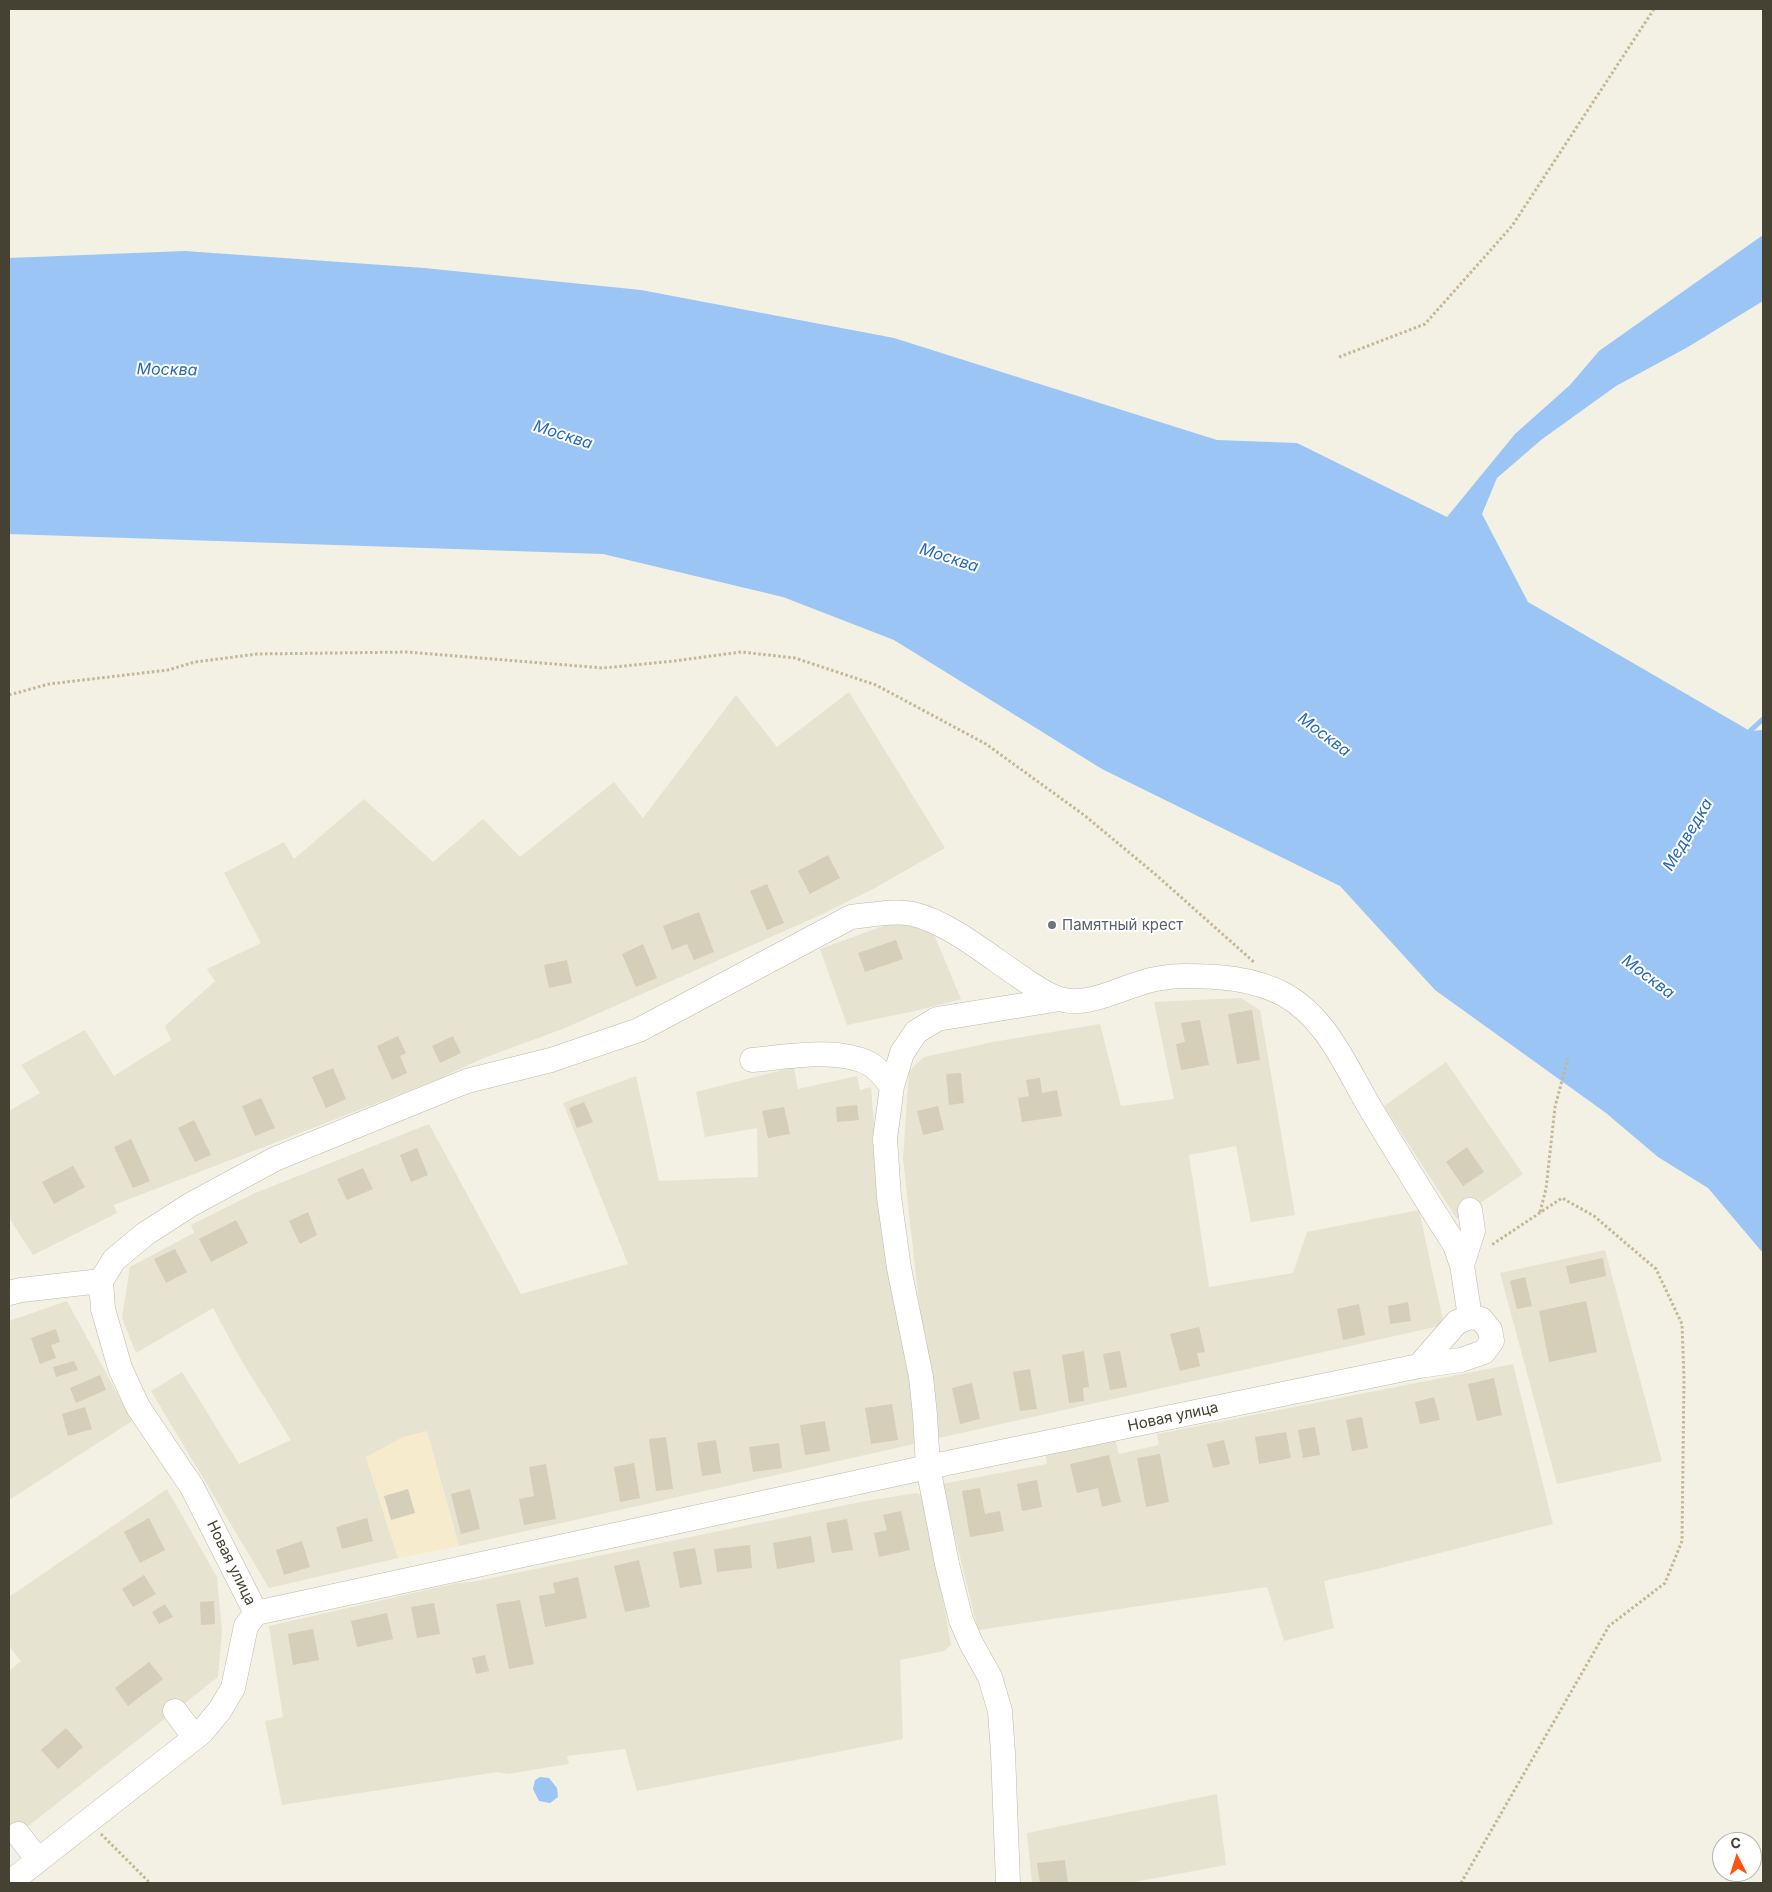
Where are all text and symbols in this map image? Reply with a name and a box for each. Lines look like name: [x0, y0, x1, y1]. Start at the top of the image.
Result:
water label: Москва: [136, 360, 198, 380]
water label: Москва: [531, 416, 595, 454]
water label: Москва: [917, 539, 981, 577]
water label: Москва: [1294, 709, 1354, 761]
water label: Медведка: [1659, 796, 1717, 874]
place label: Памятный крест: [1062, 916, 1183, 934]
marker: Памятный крест: [1046, 919, 1058, 931]
water label: Москва: [1618, 951, 1678, 1003]
street label: Новая улица: [1126, 1399, 1220, 1435]
street label: Новая улица: [203, 1518, 259, 1608]
north arrow: [1712, 1832, 1762, 1882]
text: С: [1730, 1834, 1742, 1851]

